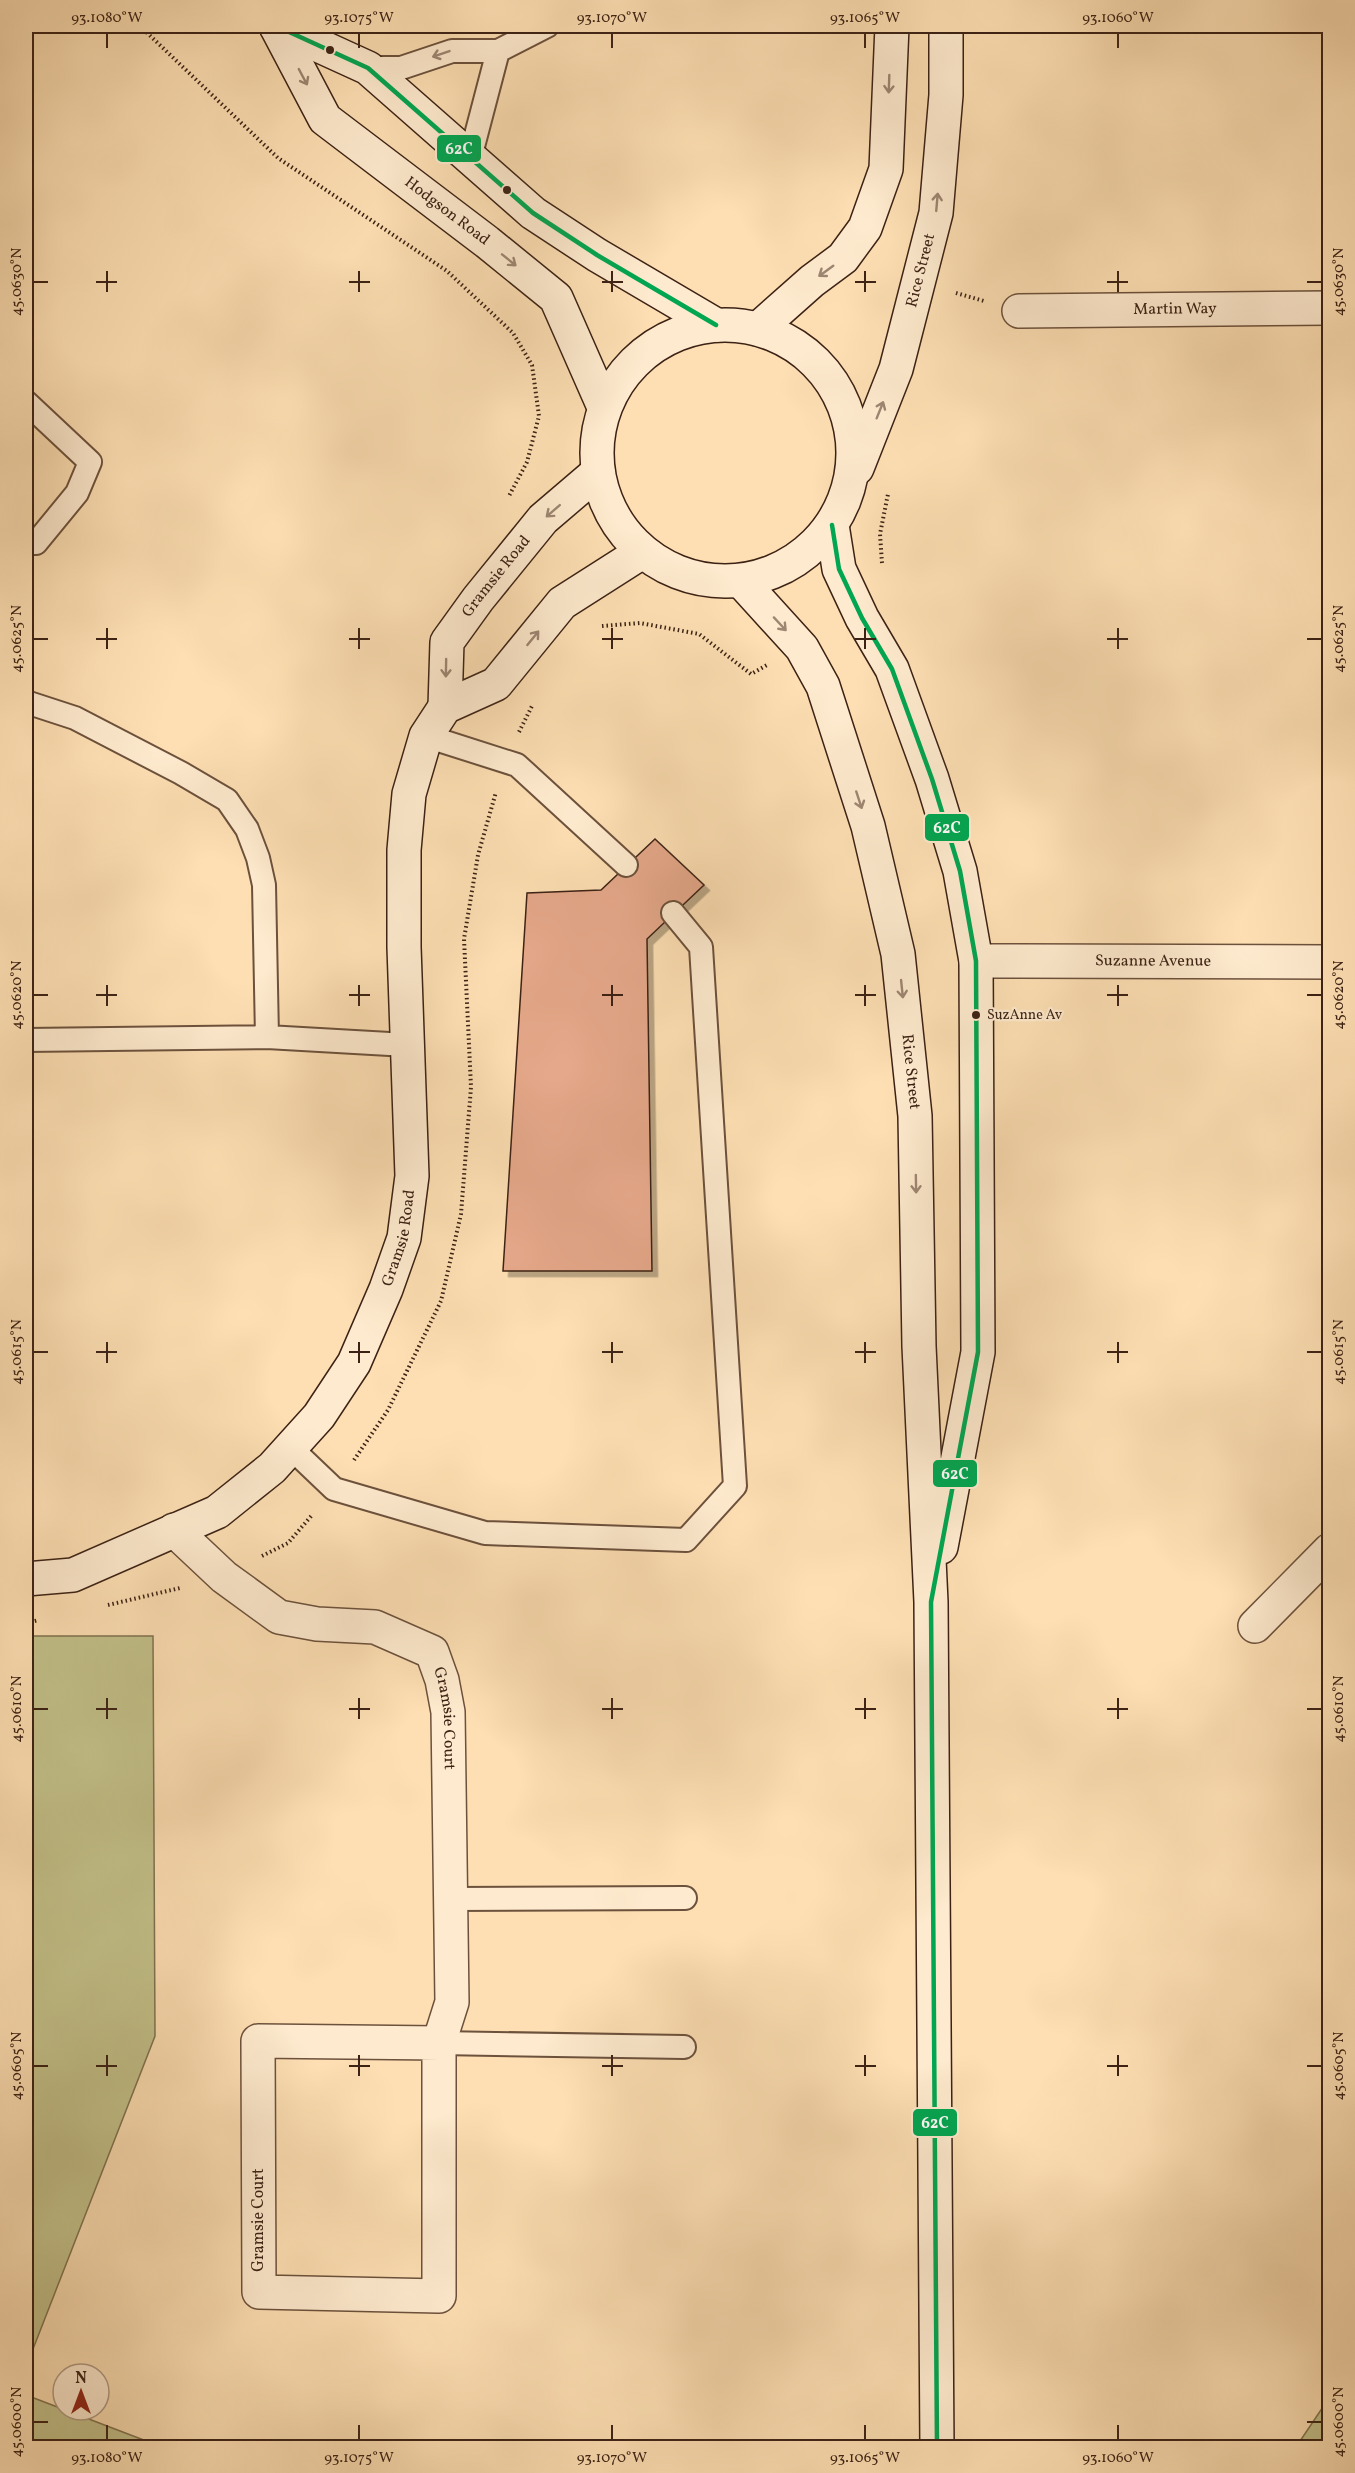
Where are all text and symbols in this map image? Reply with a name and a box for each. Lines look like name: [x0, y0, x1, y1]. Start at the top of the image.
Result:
text: 93.1080°W: [71, 8, 143, 29]
text: 93.1075°W: [324, 8, 394, 29]
text: 93.1070°W: [577, 8, 647, 29]
text: 93.1065°W: [830, 8, 900, 29]
text: 93.1060°W: [1082, 8, 1154, 29]
unlabelled marker: [324, 44, 336, 56]
one-way arrow: [432, 50, 450, 61]
one-way arrow: [298, 68, 309, 86]
one-way arrow: [884, 73, 895, 93]
line badge: 62C: [436, 134, 482, 163]
text: 62C: [445, 139, 473, 161]
street label: Hodgson Road: [399, 172, 494, 251]
unlabelled marker: [501, 184, 513, 196]
one-way arrow: [932, 193, 943, 213]
street label: Rice Street: [901, 231, 941, 310]
text: 45.0630°N: [7, 248, 28, 316]
text: 45.0630°N: [1329, 248, 1350, 316]
one-way arrow: [501, 254, 517, 267]
one-way arrow: [819, 265, 835, 277]
street label: Martin Way: [1133, 298, 1217, 321]
one-way arrow: [875, 401, 886, 420]
one-way arrow: [546, 504, 561, 518]
street label: Gramsie Road: [457, 531, 536, 622]
text: 45.0625°N: [7, 605, 28, 673]
text: 45.0625°N: [1329, 605, 1350, 673]
one-way arrow: [773, 616, 787, 631]
one-way arrow: [527, 630, 540, 646]
one-way arrow: [440, 657, 452, 677]
one-way arrow: [854, 790, 865, 809]
line badge: 62C: [924, 813, 970, 842]
text: 62C: [933, 818, 961, 840]
street label: Suzanne Avenue: [1095, 950, 1211, 973]
text: 45.0620°N: [7, 960, 28, 1030]
text: 45.0620°N: [1329, 960, 1350, 1030]
one-way arrow: [897, 979, 908, 999]
place label: SuzAnne Av: [987, 1006, 1063, 1025]
marker: SuzAnne Av: [970, 1009, 982, 1021]
street label: Rice Street: [895, 1033, 925, 1111]
one-way arrow: [910, 1173, 922, 1193]
street label: Gramsie Road: [377, 1188, 421, 1289]
text: 45.0615°N: [7, 1319, 28, 1385]
text: 45.0615°N: [1329, 1319, 1350, 1385]
line badge: 62C: [932, 1459, 978, 1488]
text: 62C: [941, 1464, 969, 1486]
street label: Gramsie Court: [427, 1664, 460, 1770]
text: 45.0610°N: [7, 1675, 28, 1743]
text: 45.0610°N: [1329, 1675, 1350, 1743]
text: 45.0605°N: [7, 2032, 28, 2100]
text: 45.0605°N: [1329, 2032, 1350, 2100]
line badge: 62C: [912, 2108, 958, 2137]
text: 62C: [921, 2113, 949, 2135]
street label: Gramsie Court: [248, 2168, 270, 2272]
north arrow: [51, 2362, 111, 2422]
text: N: [75, 2368, 87, 2390]
text: 45.0600°N: [7, 2387, 28, 2457]
text: 45.0600°N: [1329, 2387, 1350, 2457]
text: 93.1080°W: [71, 2448, 143, 2469]
text: 93.1075°W: [324, 2448, 394, 2469]
text: 93.1070°W: [577, 2448, 647, 2469]
text: 93.1065°W: [830, 2448, 900, 2469]
text: 93.1060°W: [1082, 2448, 1154, 2469]

